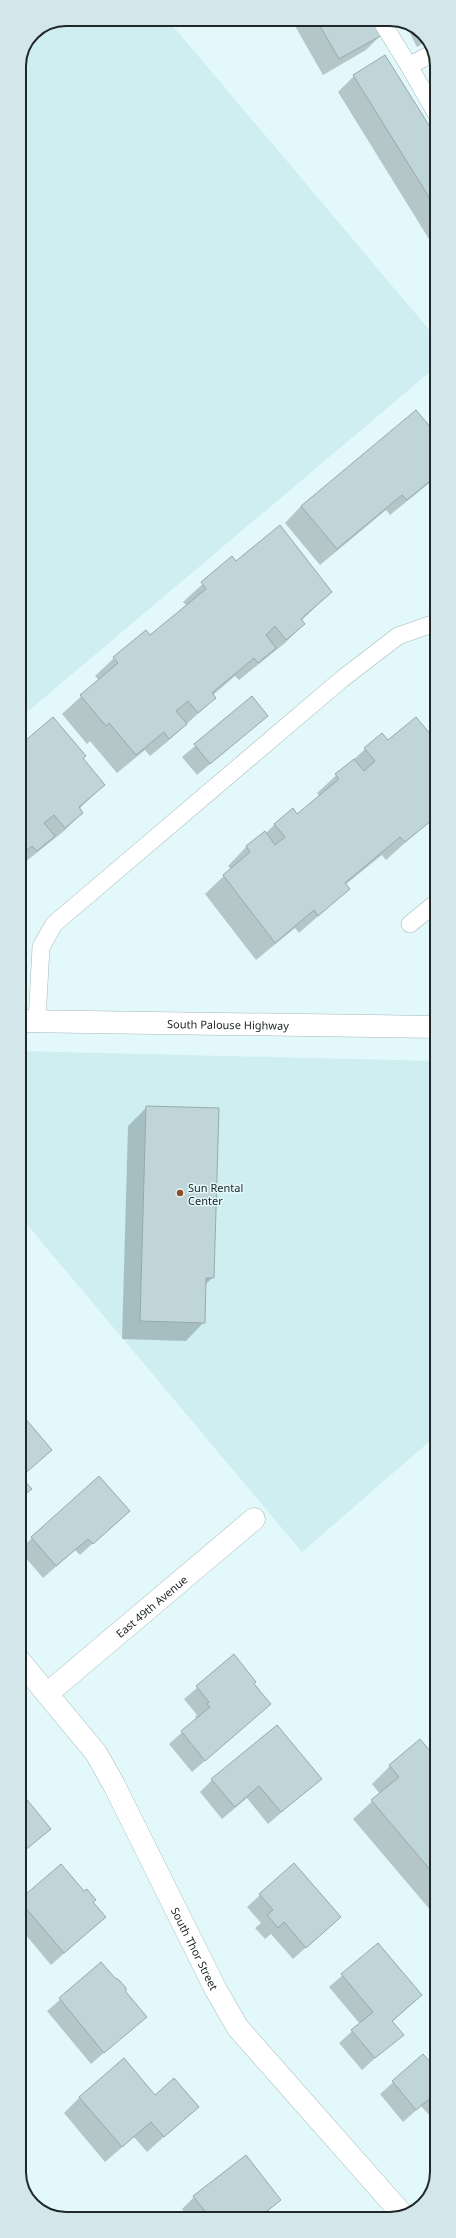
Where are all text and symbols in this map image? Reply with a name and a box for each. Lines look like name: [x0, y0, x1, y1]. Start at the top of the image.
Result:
street label: South Palouse Highway: [167, 1016, 289, 1032]
place label: Sun Rental Center: [188, 1180, 243, 1208]
marker: Sun Rental Center: [175, 1188, 185, 1198]
street label: East 49th Avenue: [112, 1571, 190, 1640]
street label: South Thor Street: [168, 1904, 222, 1993]

